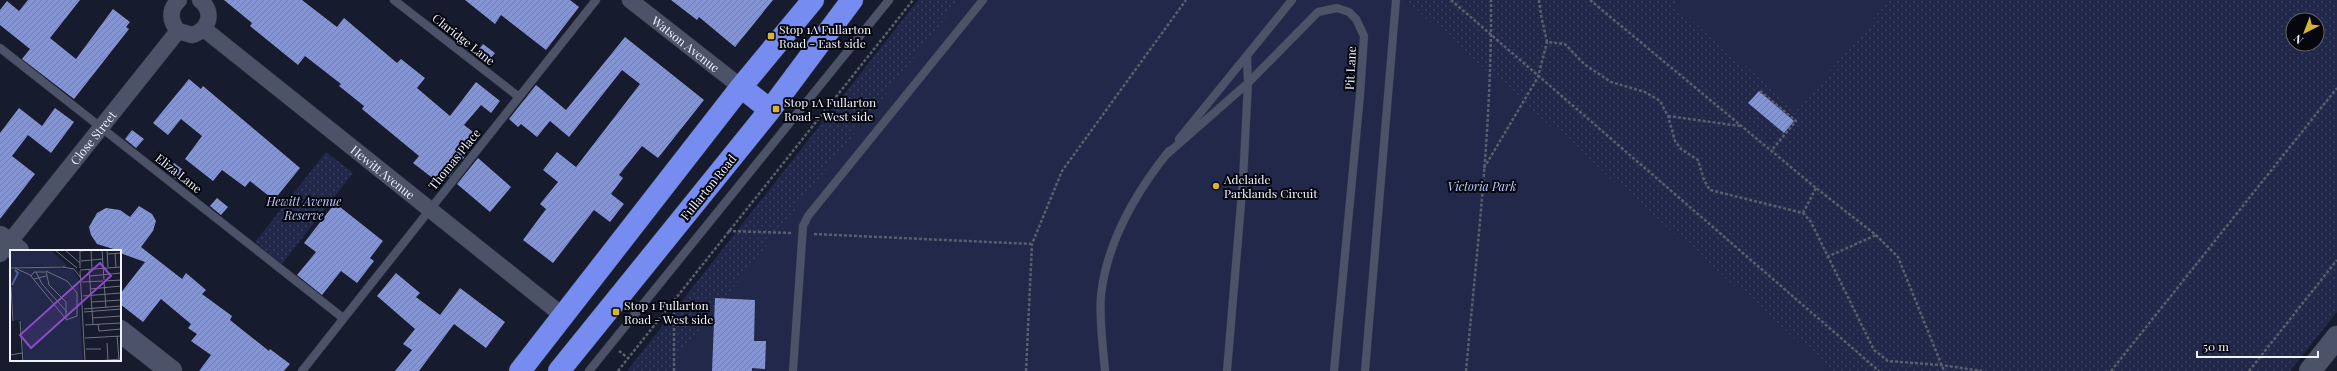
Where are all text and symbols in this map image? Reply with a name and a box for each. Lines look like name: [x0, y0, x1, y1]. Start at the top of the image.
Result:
street label: Claridge Lane: [430, 10, 498, 68]
street label: Watson Avenue: [648, 12, 723, 75]
north arrow: [2285, 12, 2325, 52]
place label: Stop 1A Fullarton Road - East side: [779, 21, 871, 51]
marker: Stop 1A Fullarton Road - East side: [766, 31, 776, 41]
text: N: [2290, 32, 2306, 48]
street label: Pit Lane: [1341, 46, 1359, 90]
place label: Stop 1A Fullarton Road - West side: [784, 94, 876, 124]
marker: Stop 1A Fullarton Road - West side: [771, 104, 781, 114]
street label: Close Street: [66, 107, 120, 168]
street label: Thomas Place: [424, 125, 484, 193]
street label: Hewitt Avenue: [348, 141, 418, 202]
street label: Eliza Lane: [152, 150, 206, 196]
street label: Fullarton Road: [677, 151, 739, 223]
place label: Adelaide Parklands Circuit: [1223, 171, 1318, 201]
park label: Victoria Park: [1448, 178, 1516, 194]
marker: Adelaide Parklands Circuit: [1211, 181, 1221, 191]
park label: Hewitt Avenue Reserve: [266, 193, 341, 223]
inset map: [10, 250, 121, 361]
place label: Stop 1 Fullarton Road - West side: [624, 297, 713, 327]
marker: Stop 1 Fullarton Road - West side: [611, 307, 621, 317]
scale bar: [2197, 333, 2318, 359]
text: 50 m: [2203, 338, 2229, 354]

